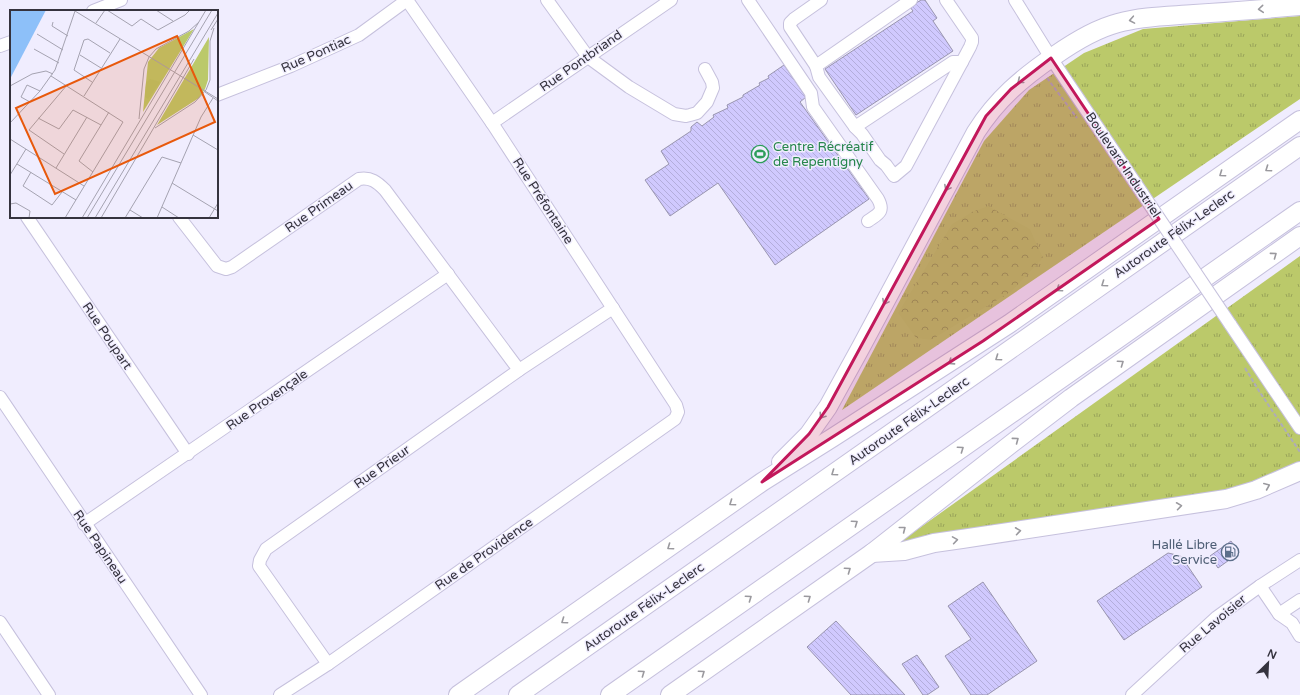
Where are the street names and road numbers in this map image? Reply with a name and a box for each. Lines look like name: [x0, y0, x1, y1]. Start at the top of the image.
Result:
street label: Rue Pontbriand: [537, 27, 625, 95]
street label: Rue Pontiac: [279, 32, 353, 76]
street label: Boulevard Industriel: [1082, 109, 1164, 221]
street label: Rue Préfontaine: [509, 155, 577, 247]
street label: Rue Primeau: [282, 178, 356, 236]
street label: Autoroute Félix-Leclerc: [1111, 186, 1238, 282]
street label: Rue Poupart: [79, 299, 135, 373]
street label: Rue Provençale: [223, 366, 311, 434]
street label: Autoroute Félix-Leclerc: [846, 373, 973, 469]
street label: Rue Prieur: [351, 442, 413, 492]
street label: Rue Papineau: [69, 507, 131, 587]
street label: Rue de Providence: [432, 514, 536, 594]
street label: Autoroute Félix-Leclerc: [581, 559, 708, 655]
street label: Rue Lavoisier: [1176, 591, 1250, 657]

